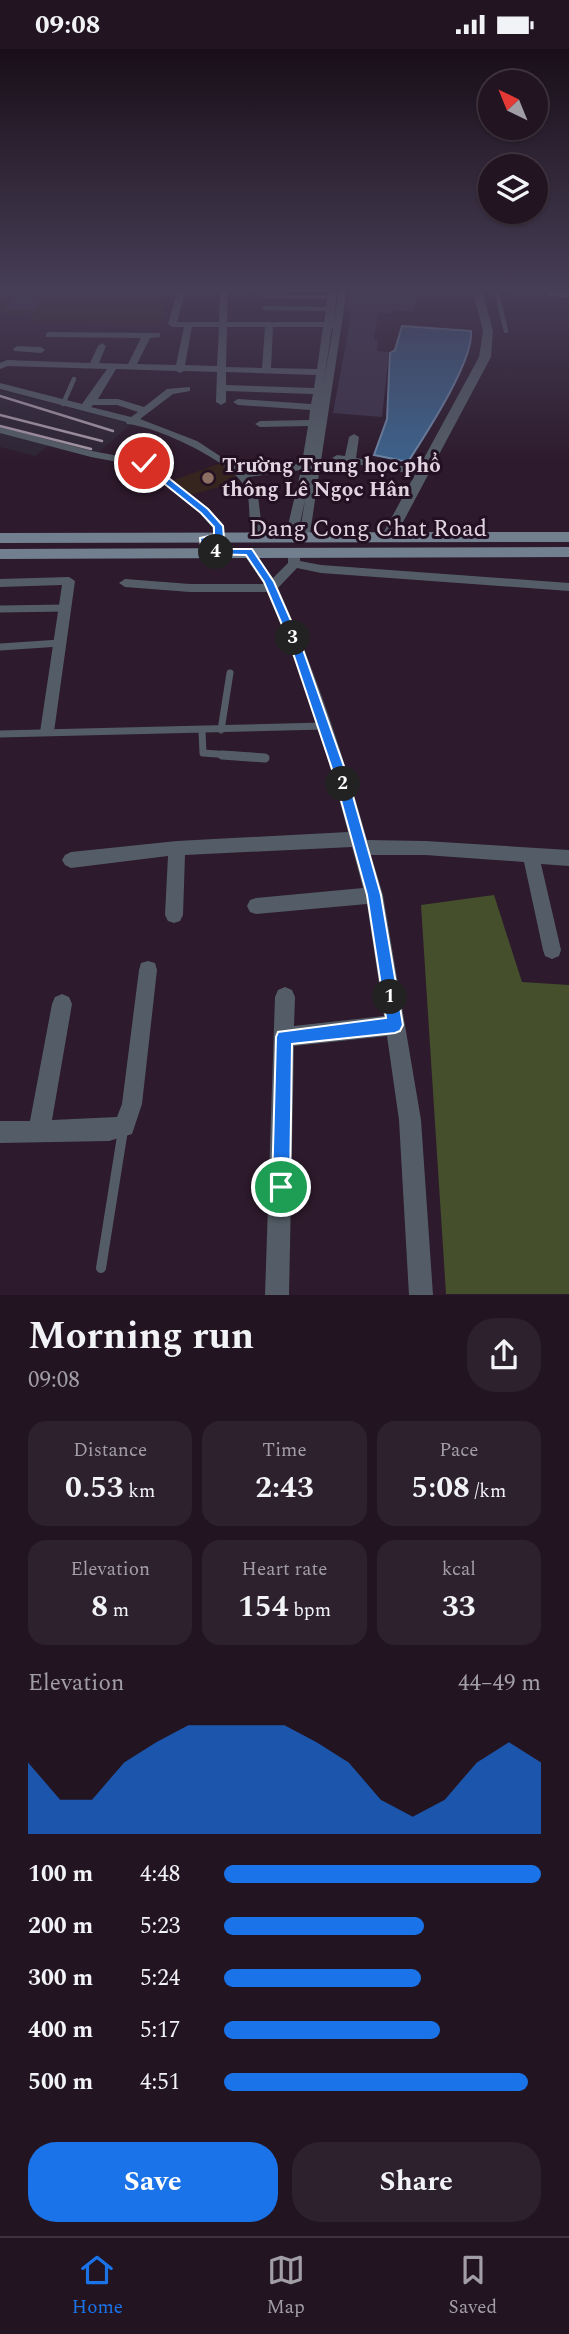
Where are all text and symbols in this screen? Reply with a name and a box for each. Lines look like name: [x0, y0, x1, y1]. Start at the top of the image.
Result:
text: 09:08: [35, 5, 100, 45]
north arrow: [478, 70, 548, 140]
map controls: [478, 70, 548, 224]
button: layers: [478, 154, 548, 224]
pin: [114, 433, 174, 493]
icon: check: [125, 444, 163, 482]
place label: Trường Trung học phổ thông Lê Ngọc Hân: [222, 450, 441, 506]
marker: Trường Trung học phổ thông Lê Ngọc Hân: [200, 470, 216, 486]
street label: Dang Cong Chat Road: [249, 511, 487, 547]
pin: 4: [198, 535, 234, 569]
text: 4: [210, 537, 221, 566]
pin: 3: [276, 621, 310, 655]
text: 3: [287, 623, 298, 652]
pin: 2: [326, 767, 360, 801]
text: 2: [337, 769, 348, 798]
pin: 1: [372, 979, 408, 1014]
text: 1: [384, 982, 395, 1011]
pin: [251, 1157, 311, 1217]
icon: arrive: [262, 1168, 300, 1206]
text: Morning run: [28, 1308, 254, 1366]
button: share: [467, 1318, 541, 1392]
text: 09:08: [28, 1363, 80, 1398]
text: Distance: [73, 1436, 147, 1465]
text: Time: [262, 1436, 307, 1465]
text: Pace: [439, 1436, 478, 1465]
text: 0.53: [65, 1465, 124, 1511]
text: 2:43: [255, 1465, 314, 1511]
text: 5:08: [411, 1465, 470, 1511]
text: km: [124, 1477, 155, 1506]
text: /km: [470, 1477, 506, 1506]
text: Elevation: [70, 1555, 150, 1584]
text: Heart rate: [242, 1555, 327, 1584]
text: kcal: [442, 1555, 476, 1584]
text: 8: [91, 1584, 108, 1630]
text: 154: [238, 1584, 288, 1630]
text: 33: [442, 1584, 476, 1630]
text: m: [108, 1596, 129, 1625]
text: bpm: [288, 1596, 331, 1625]
text: Elevation: [28, 1666, 124, 1701]
text: 44–49 m: [458, 1666, 541, 1701]
text: 100 m: [28, 1857, 93, 1892]
text: 4:48: [140, 1857, 180, 1892]
text: 200 m: [28, 1909, 93, 1944]
text: 5:23: [140, 1909, 180, 1944]
text: 300 m: [28, 1961, 93, 1996]
text: 5:24: [140, 1961, 180, 1996]
text: 400 m: [28, 2013, 93, 2048]
text: 5:17: [140, 2013, 180, 2048]
text: 500 m: [28, 2065, 93, 2100]
text: 4:51: [140, 2065, 180, 2100]
button: Save: [28, 2142, 278, 2222]
button: Share: [292, 2142, 541, 2222]
tab: Home: [72, 2251, 123, 2322]
tab: Map: [267, 2251, 305, 2322]
tab: Saved: [448, 2251, 497, 2322]

